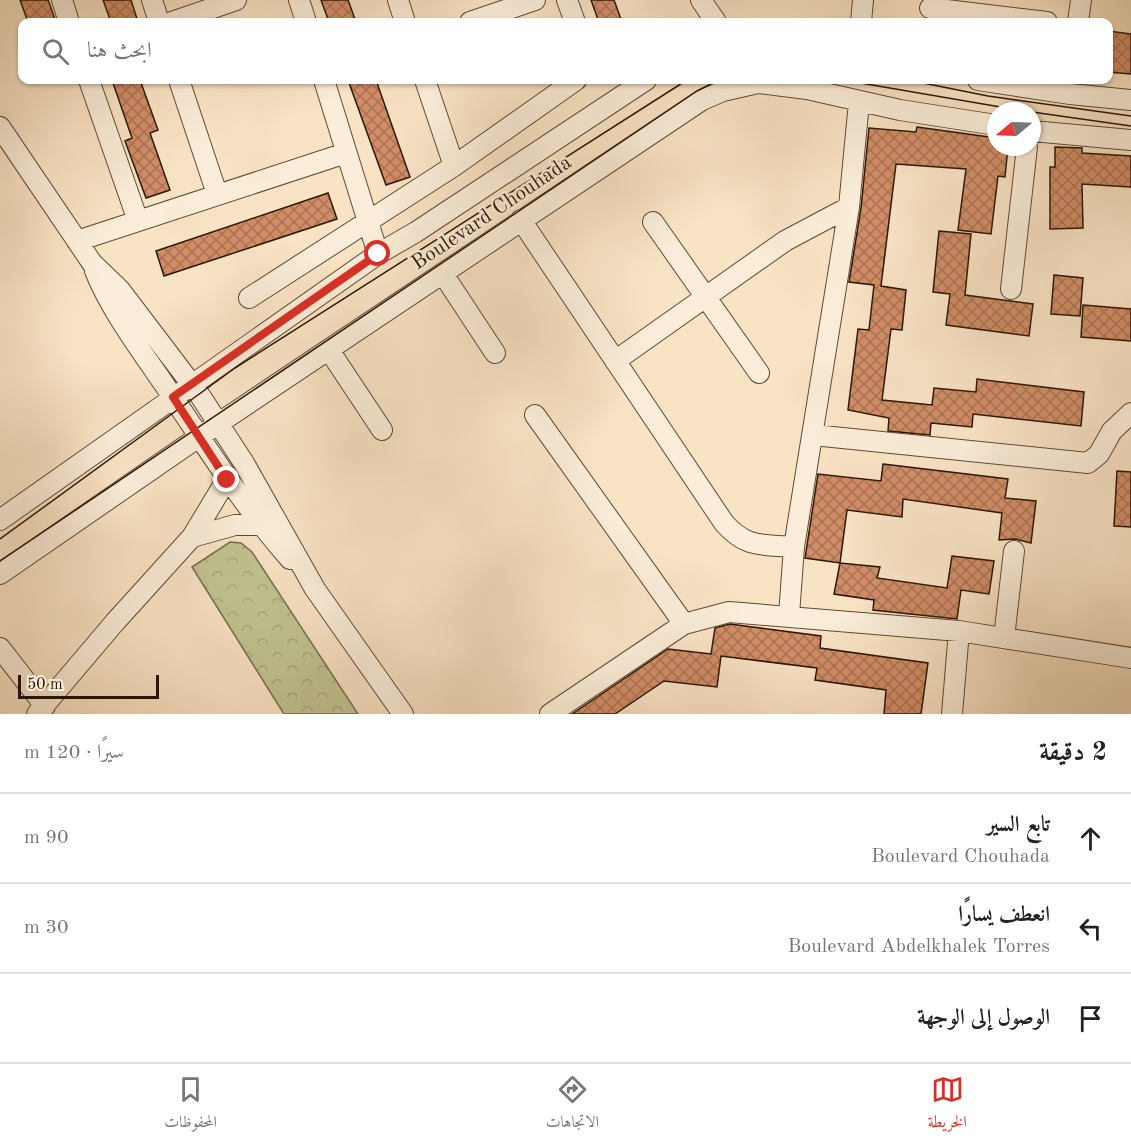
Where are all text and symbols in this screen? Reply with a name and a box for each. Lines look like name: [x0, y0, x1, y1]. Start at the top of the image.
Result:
search box: [18, 18, 1113, 84]
icon: search: [39, 35, 72, 68]
text: ابحث هنا: [87, 40, 152, 62]
north arrow: [987, 102, 1041, 156]
street label: Boulevard Chouhada: [408, 152, 576, 275]
route start: [364, 240, 390, 266]
route end: [213, 466, 239, 492]
scale bar: [18, 672, 159, 700]
text: 50 m: [27, 677, 63, 693]
text: 2 دقيقة: [1039, 740, 1107, 766]
text: سيرًا · 120 m: [24, 743, 124, 763]
text: تابع السير: [986, 814, 1050, 836]
icon: ahead: [1074, 822, 1107, 855]
text: 90 m: [24, 828, 69, 848]
text: Boulevard Chouhada: [871, 847, 1050, 867]
text: انعطف يسارًا: [958, 904, 1050, 926]
icon: left: [1074, 912, 1107, 945]
text: 30 m: [24, 918, 69, 938]
text: Boulevard Abdelkhalek Torres: [787, 937, 1050, 957]
icon: arrive: [1074, 1002, 1107, 1035]
text: الوصول إلى الوجهة: [917, 1007, 1050, 1029]
tab: المحفوظات: [164, 1073, 217, 1137]
tab: الاتجاهات: [546, 1073, 599, 1137]
tab: الخريطة: [928, 1073, 967, 1137]

